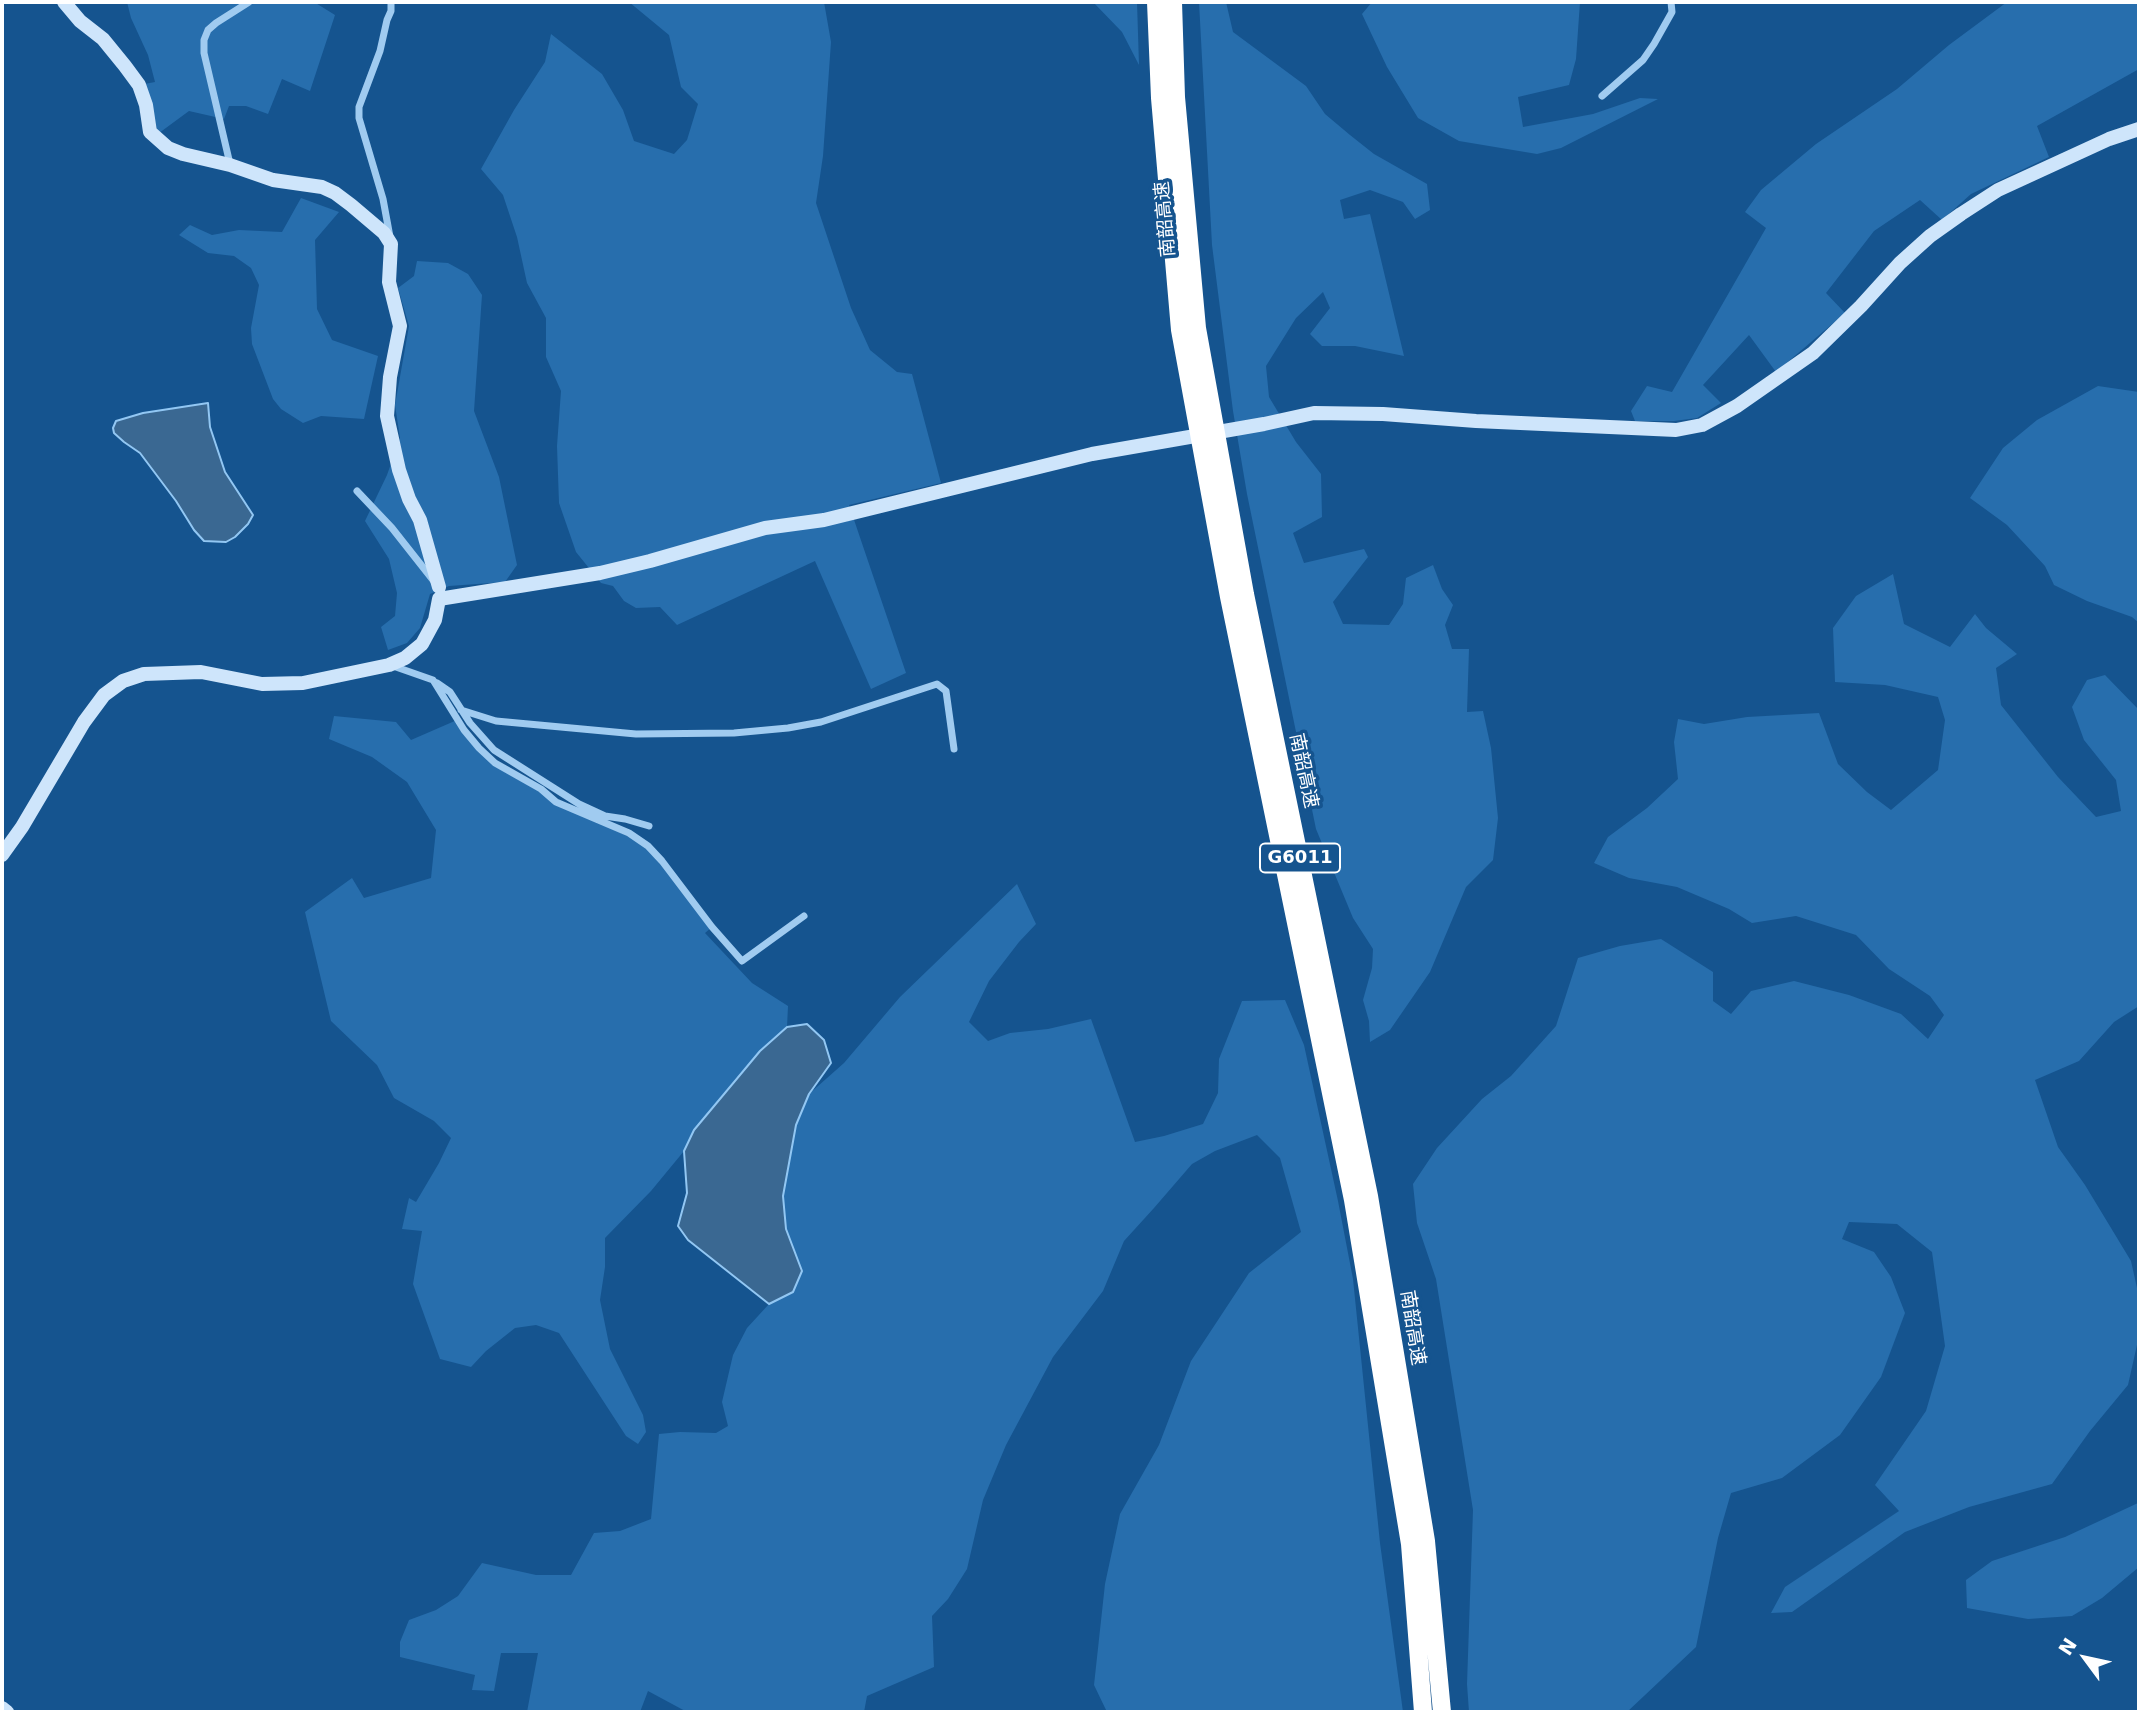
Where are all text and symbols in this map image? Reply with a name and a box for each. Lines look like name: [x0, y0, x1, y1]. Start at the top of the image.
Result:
street label: 南韶高速: [1151, 180, 1181, 258]
street label: 南韶高速: [1284, 731, 1322, 811]
road number: G6011: [1260, 844, 1340, 872]
street label: 南韶高速: [1395, 1289, 1429, 1367]
north arrow: [2050, 1623, 2120, 1693]
text: N: [2054, 1634, 2081, 1659]

